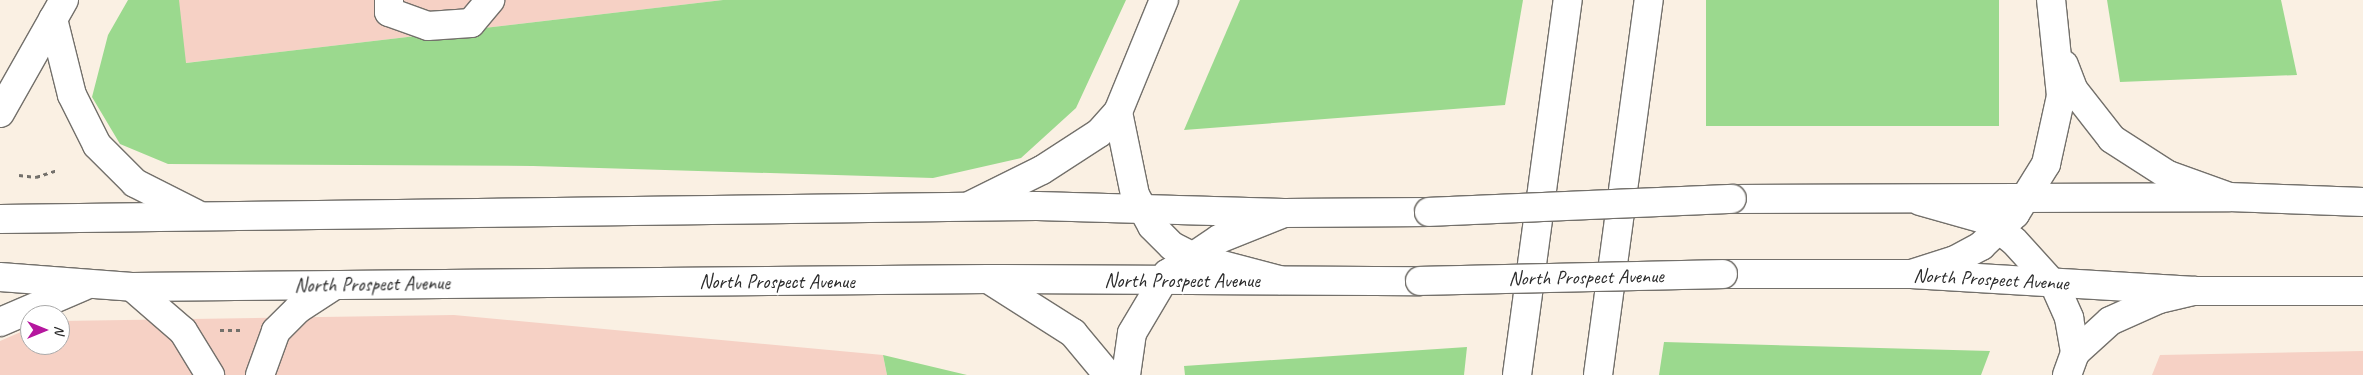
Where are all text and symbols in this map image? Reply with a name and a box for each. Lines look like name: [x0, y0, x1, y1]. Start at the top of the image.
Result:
street label: North Prospect Avenue: [1913, 263, 2069, 295]
street label: North Prospect Avenue: [1508, 264, 1664, 290]
street label: North Prospect Avenue: [1104, 268, 1260, 292]
street label: North Prospect Avenue: [699, 269, 855, 293]
street label: North Prospect Avenue: [294, 271, 450, 297]
north arrow: [20, 305, 70, 355]
text: N: [51, 326, 68, 334]

